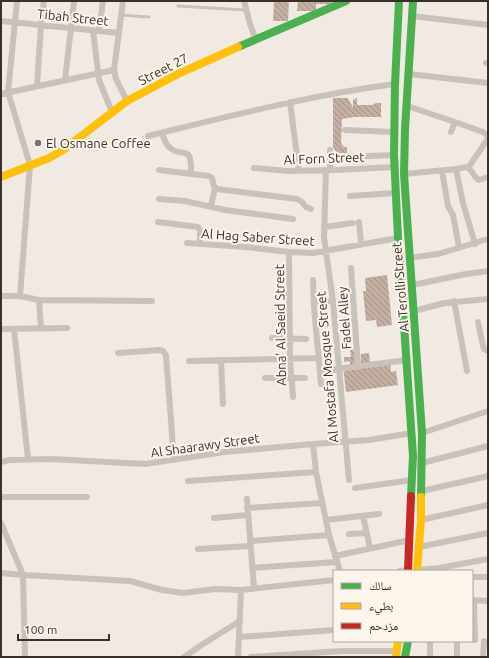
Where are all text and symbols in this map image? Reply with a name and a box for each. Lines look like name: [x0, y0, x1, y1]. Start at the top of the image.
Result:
street label: Tibah Street: [37, 6, 109, 28]
street label: Street 27: [136, 51, 190, 87]
place label: El Osmane Coffee: [46, 136, 151, 150]
marker: El Osmane Coffee: [33, 138, 43, 148]
street label: Al Forn Street: [283, 150, 365, 166]
street label: Al Hag Saber Street: [201, 226, 315, 248]
street label: Al Terolli Street: [389, 241, 411, 333]
street label: Abna' Al Saeid Street: [272, 264, 288, 386]
street label: Fadel Alley: [335, 286, 353, 350]
street label: Al Mostafa Mosque Street: [313, 291, 341, 443]
street label: Al Shaarawy Street: [150, 430, 260, 460]
legend: [333, 570, 473, 642]
text: سالك: [369, 579, 391, 592]
text: بطيء: [369, 599, 393, 616]
scale bar: [18, 616, 109, 642]
text: مزدحم: [369, 619, 398, 634]
text: 100 m: [24, 623, 57, 636]

